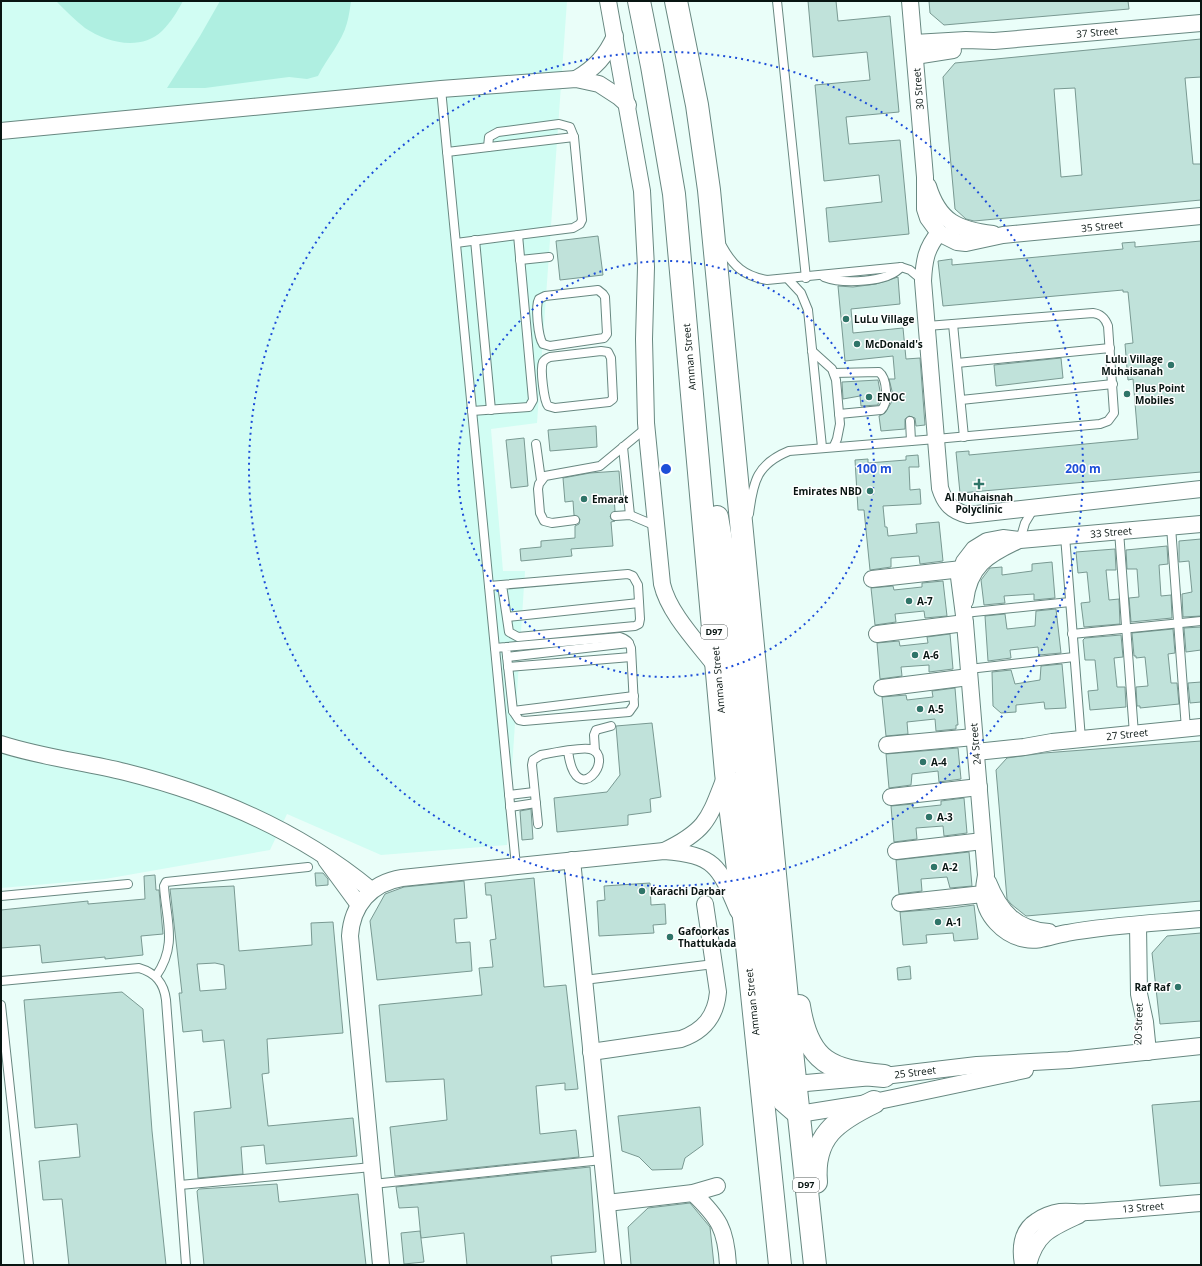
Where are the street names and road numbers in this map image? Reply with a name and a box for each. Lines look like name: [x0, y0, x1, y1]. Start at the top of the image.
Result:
street label: 37 Street: [1075, 23, 1119, 41]
street label: 30 Street: [909, 67, 927, 111]
street label: 35 Street: [1080, 217, 1124, 235]
street label: Amman Street: [679, 323, 699, 391]
street label: 33 Street: [1089, 523, 1133, 541]
road number: D97: [701, 625, 727, 639]
street label: Amman Street: [708, 646, 728, 714]
street label: 24 Street: [966, 722, 984, 766]
street label: 27 Street: [1105, 725, 1149, 743]
street label: Amman Street: [741, 967, 762, 1036]
street label: 20 Street: [1130, 1002, 1146, 1045]
street label: 25 Street: [893, 1062, 937, 1082]
road number: D97: [793, 1178, 819, 1192]
street label: 13 Street: [1121, 1198, 1165, 1216]

